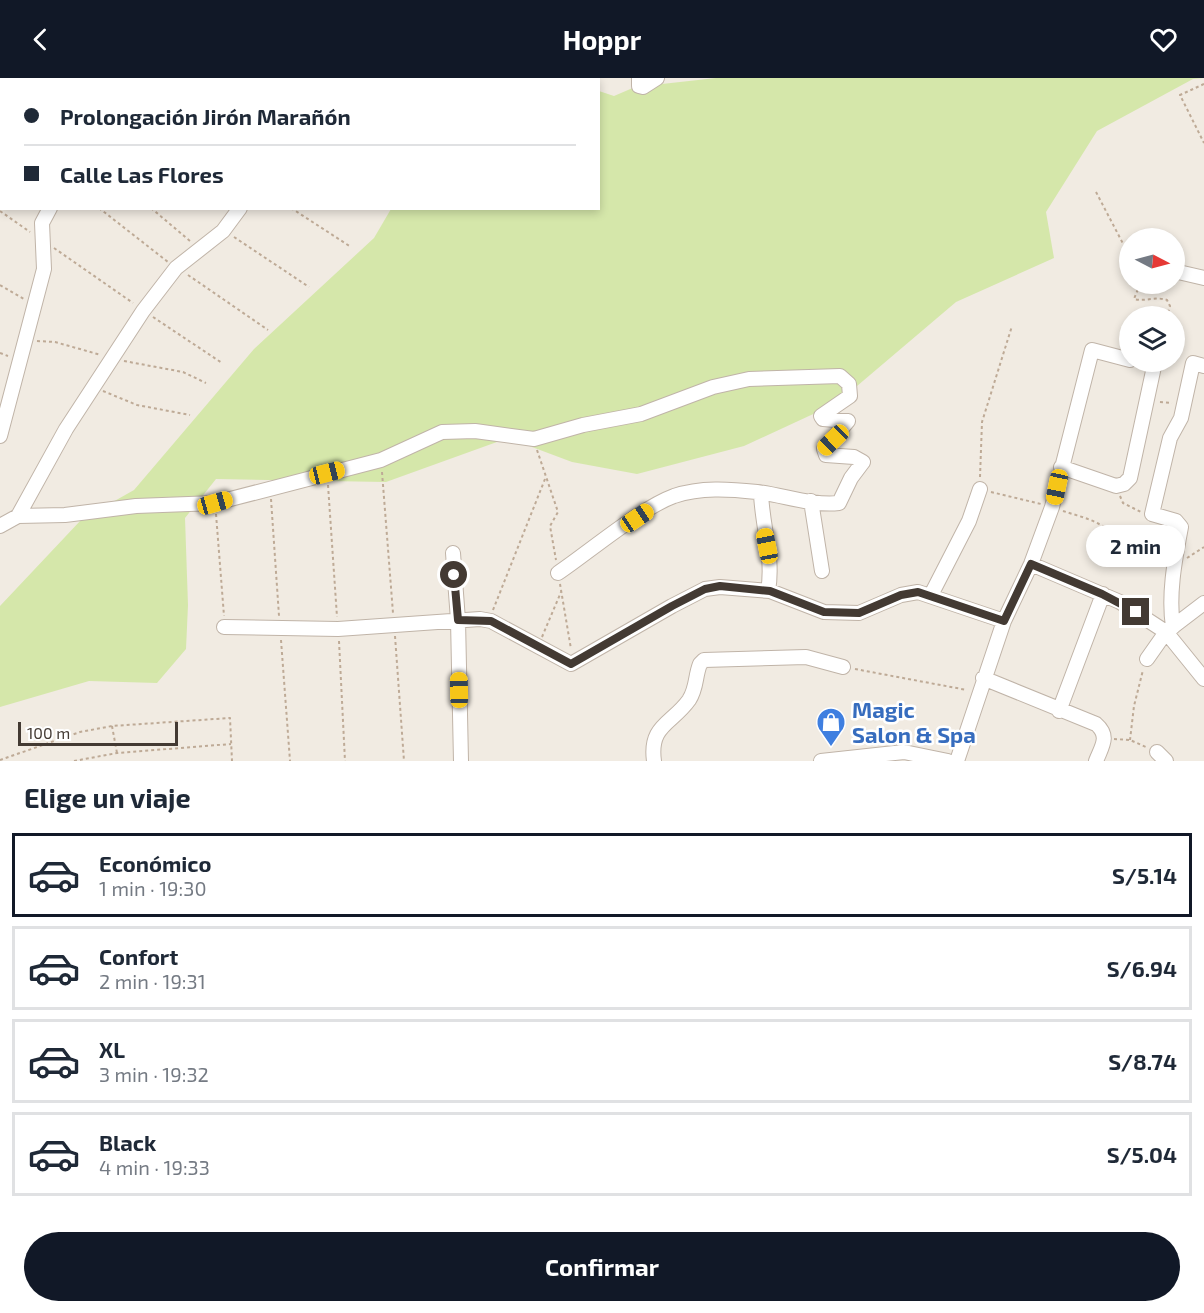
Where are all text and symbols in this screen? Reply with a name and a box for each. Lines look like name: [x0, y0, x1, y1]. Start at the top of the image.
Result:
icon: back: [24, 23, 57, 56]
text: Hoppr: [563, 23, 641, 55]
icon: heart: [1147, 23, 1180, 56]
text: Prolongación Jirón Marañón: [60, 103, 351, 129]
text: Calle Las Flores: [60, 161, 224, 187]
north arrow: [1119, 228, 1185, 294]
map controls: [1119, 228, 1185, 372]
button: layers: [1119, 306, 1185, 372]
car: [814, 421, 852, 459]
car: [307, 460, 347, 486]
car: [1044, 468, 1070, 506]
car: [195, 489, 235, 517]
car: [617, 500, 657, 536]
callout: 2 min: [1086, 525, 1186, 567]
car: [755, 527, 779, 565]
text: 2 min: [1110, 534, 1161, 558]
route start: [440, 561, 467, 588]
route end: [1122, 598, 1149, 625]
car: [450, 672, 468, 708]
place label: Magic Salon & Spa: [852, 696, 976, 747]
shop icon: Magic Salon & Spa: [815, 706, 847, 748]
scale bar: [18, 719, 178, 746]
text: 100 m: [27, 723, 70, 742]
text: Elige un viaje: [24, 781, 191, 813]
icon: car: [27, 848, 81, 902]
text: Económico: [99, 850, 211, 876]
text: S/5.14: [1112, 862, 1177, 888]
text: 1 min · 19:30: [99, 876, 206, 900]
icon: car: [27, 941, 81, 995]
text: Confort: [99, 943, 178, 969]
text: S/6.94: [1107, 955, 1177, 981]
text: 2 min · 19:31: [99, 969, 206, 993]
icon: car: [27, 1034, 81, 1088]
text: XL: [99, 1036, 125, 1062]
text: S/8.74: [1108, 1048, 1177, 1074]
text: 3 min · 19:32: [99, 1062, 209, 1086]
icon: car: [27, 1127, 81, 1181]
text: Black: [99, 1129, 156, 1155]
text: S/5.04: [1107, 1141, 1177, 1167]
text: 4 min · 19:33: [99, 1155, 210, 1179]
button: Confirmar: [24, 1232, 1180, 1301]

